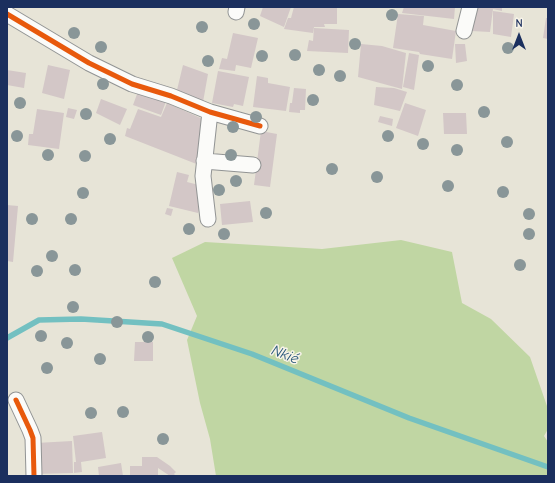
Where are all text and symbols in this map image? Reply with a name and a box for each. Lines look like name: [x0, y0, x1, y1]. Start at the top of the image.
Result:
north arrow: [499, 16, 539, 56]
text: N: [515, 17, 523, 30]
water label: Nkié: [269, 341, 301, 369]

